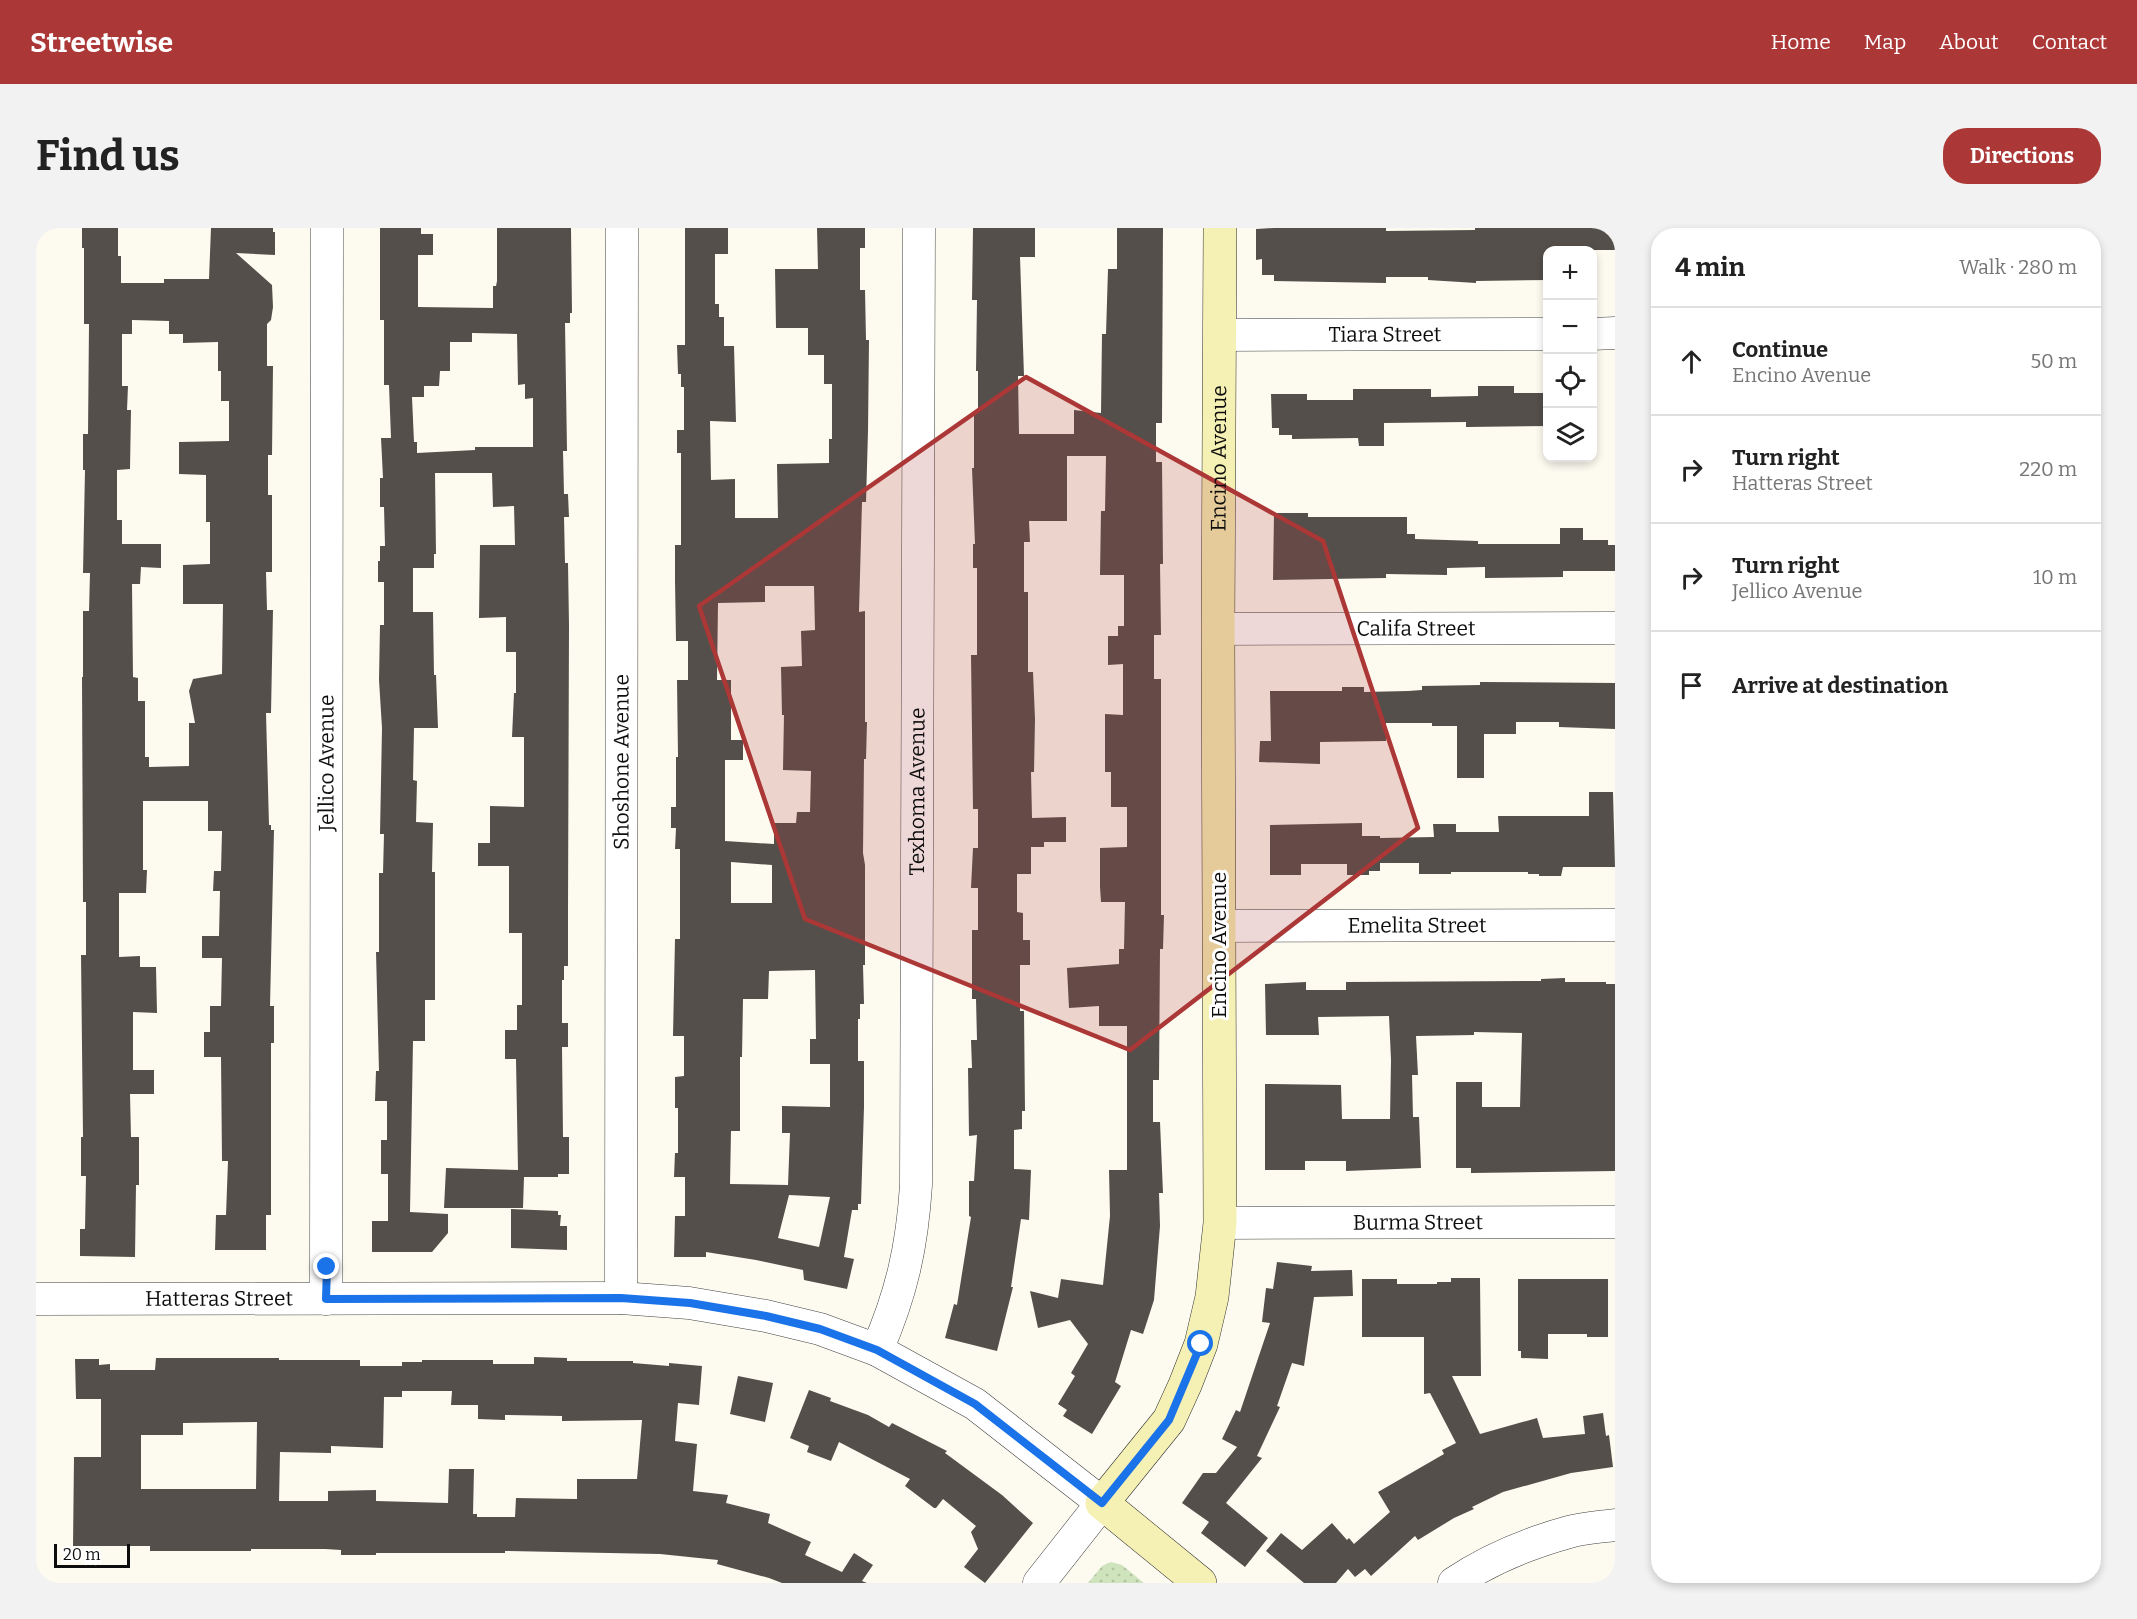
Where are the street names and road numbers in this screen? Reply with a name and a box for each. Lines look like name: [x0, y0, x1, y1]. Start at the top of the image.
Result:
street label: Tiara Street: [1328, 321, 1442, 348]
street label: Encino Avenue: [1205, 385, 1232, 532]
street label: Califa Street: [1356, 615, 1476, 642]
street label: Shoshone Avenue: [608, 674, 635, 850]
street label: Jellico Avenue: [313, 694, 340, 833]
street label: Texhoma Avenue: [904, 707, 930, 876]
street label: Encino Avenue: [1206, 872, 1232, 1018]
street label: Emelita Street: [1347, 912, 1487, 939]
street label: Burma Street: [1353, 1209, 1484, 1236]
street label: Hatteras Street: [145, 1286, 293, 1312]

